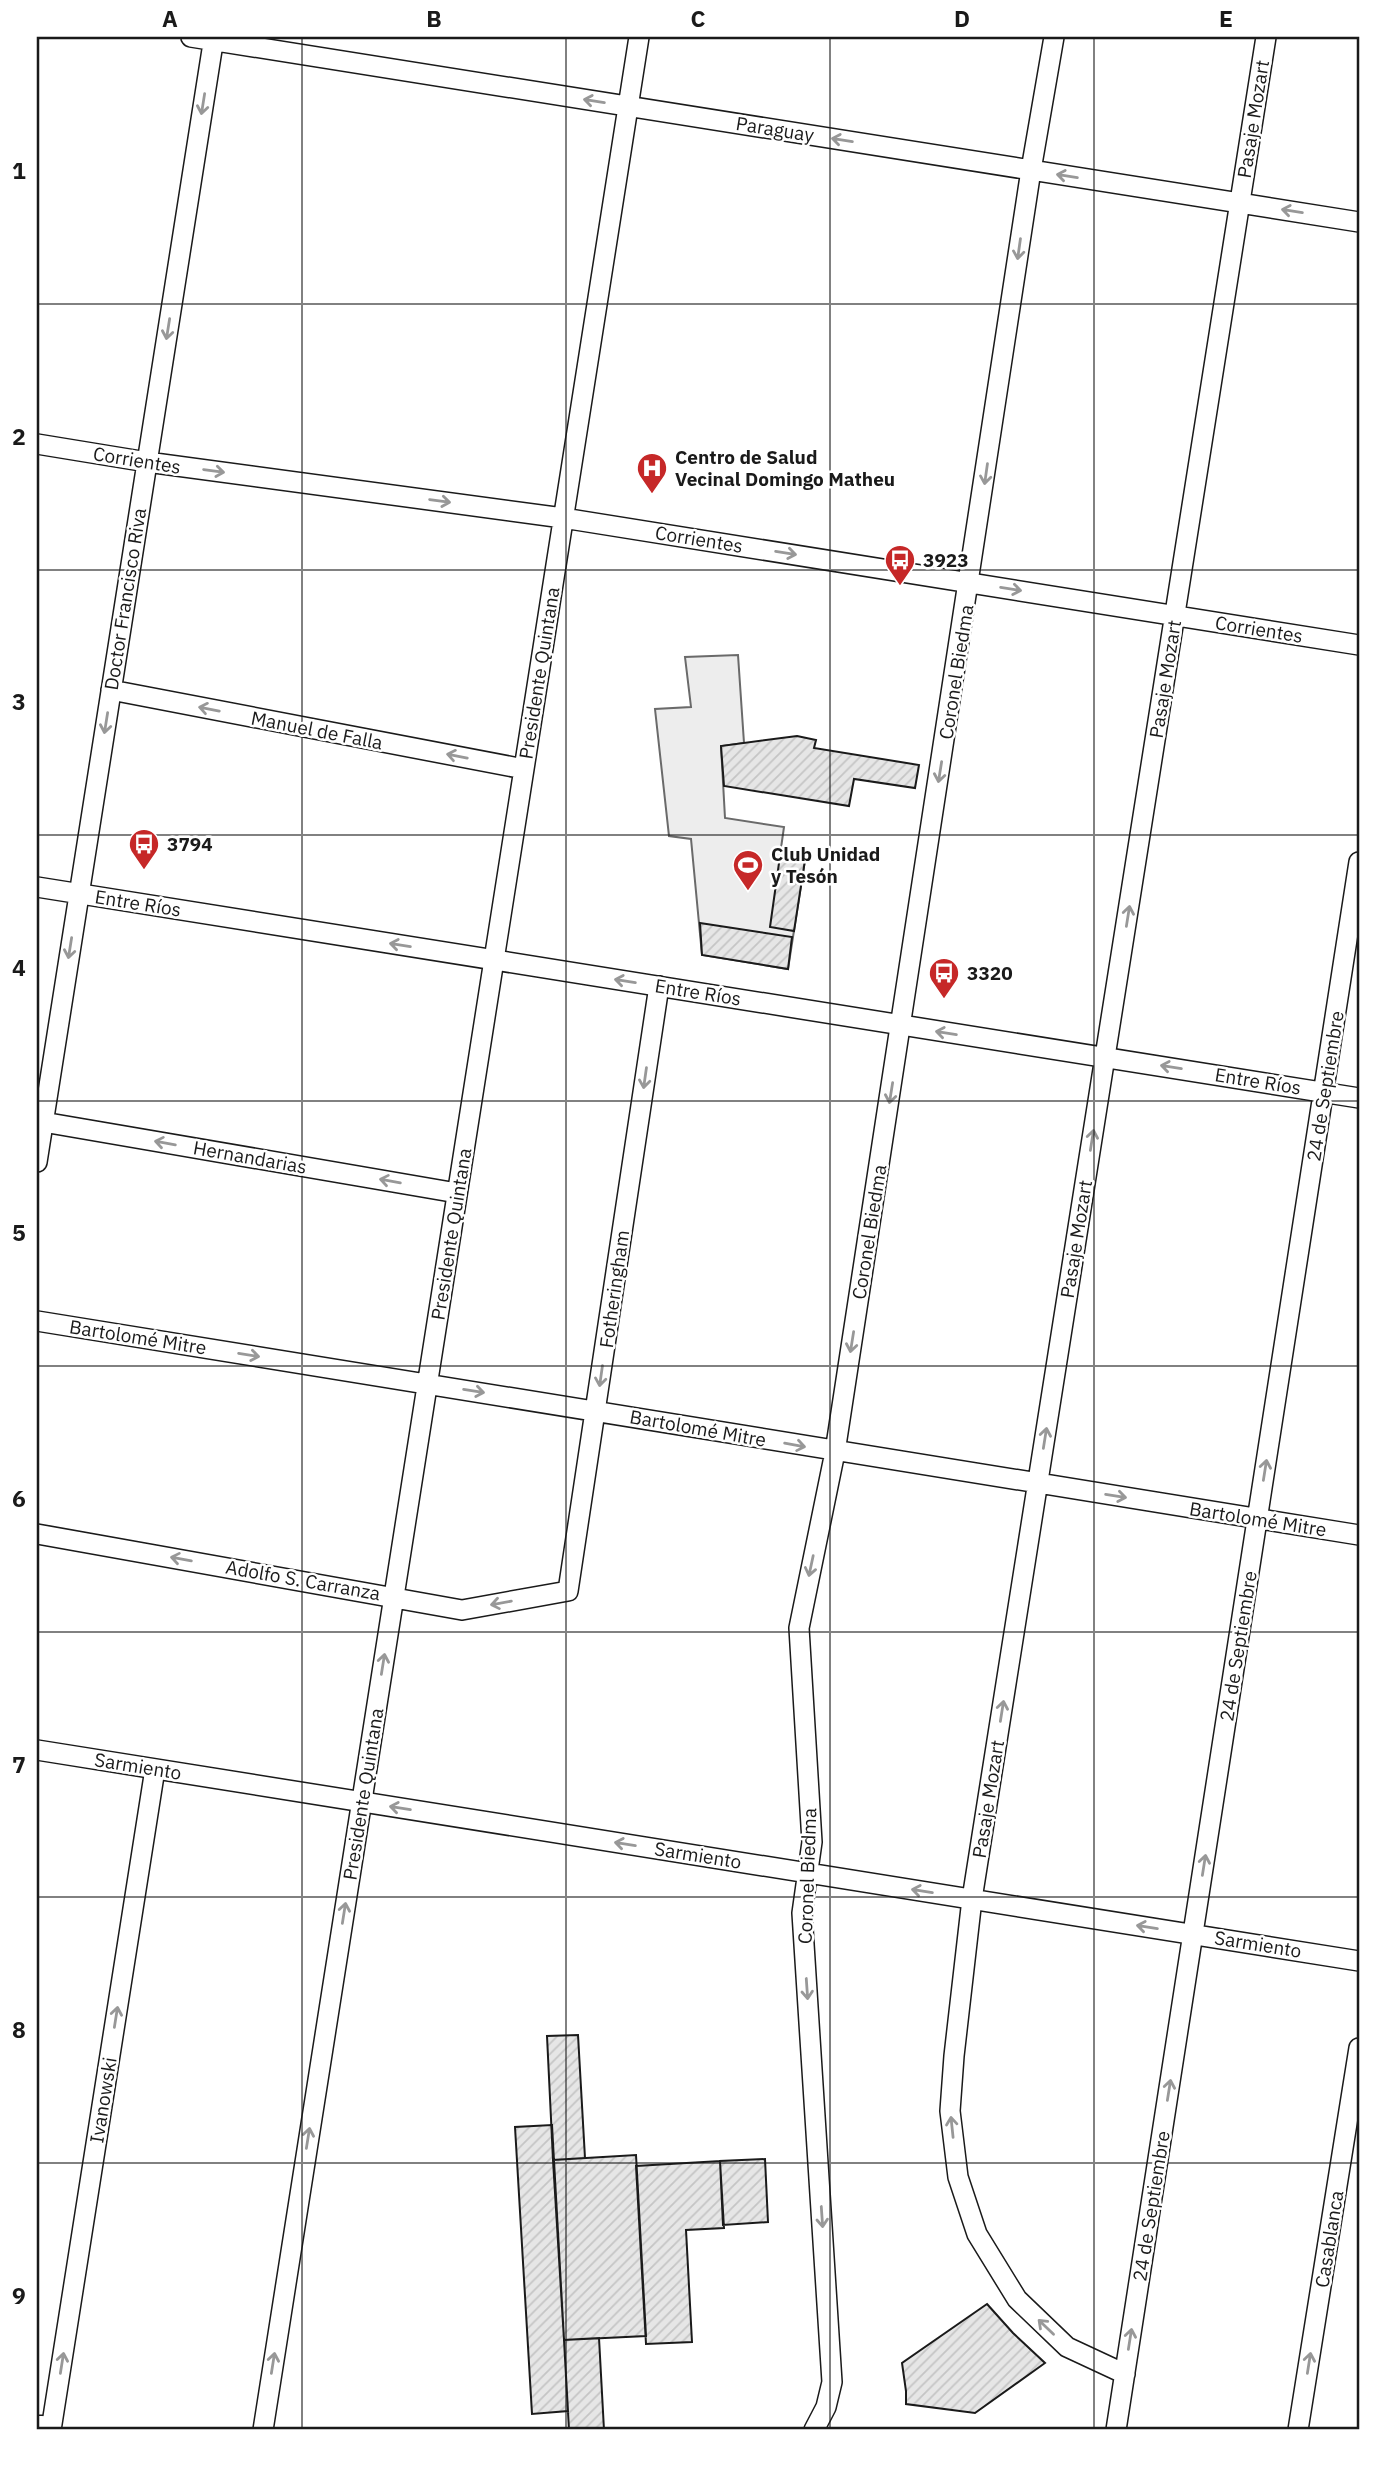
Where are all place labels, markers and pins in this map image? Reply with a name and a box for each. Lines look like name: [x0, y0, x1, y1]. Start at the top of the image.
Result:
place label: Centro de Salud Vecinal Domingo Matheu: [675, 445, 895, 491]
hospital icon: Centro de Salud Vecinal Domingo Matheu: [635, 451, 669, 495]
bus stop icon: 3923: [883, 543, 917, 587]
place label: 3923: [923, 548, 969, 572]
bus stop icon: 3794: [127, 827, 161, 871]
place label: 3794: [167, 832, 213, 856]
place label: Club Unidad y Tesón: [771, 842, 880, 888]
sports icon: Club Unidad y Tesón: [731, 848, 765, 892]
bus stop icon: 3320: [927, 956, 961, 1000]
place label: 3320: [967, 961, 1013, 985]

